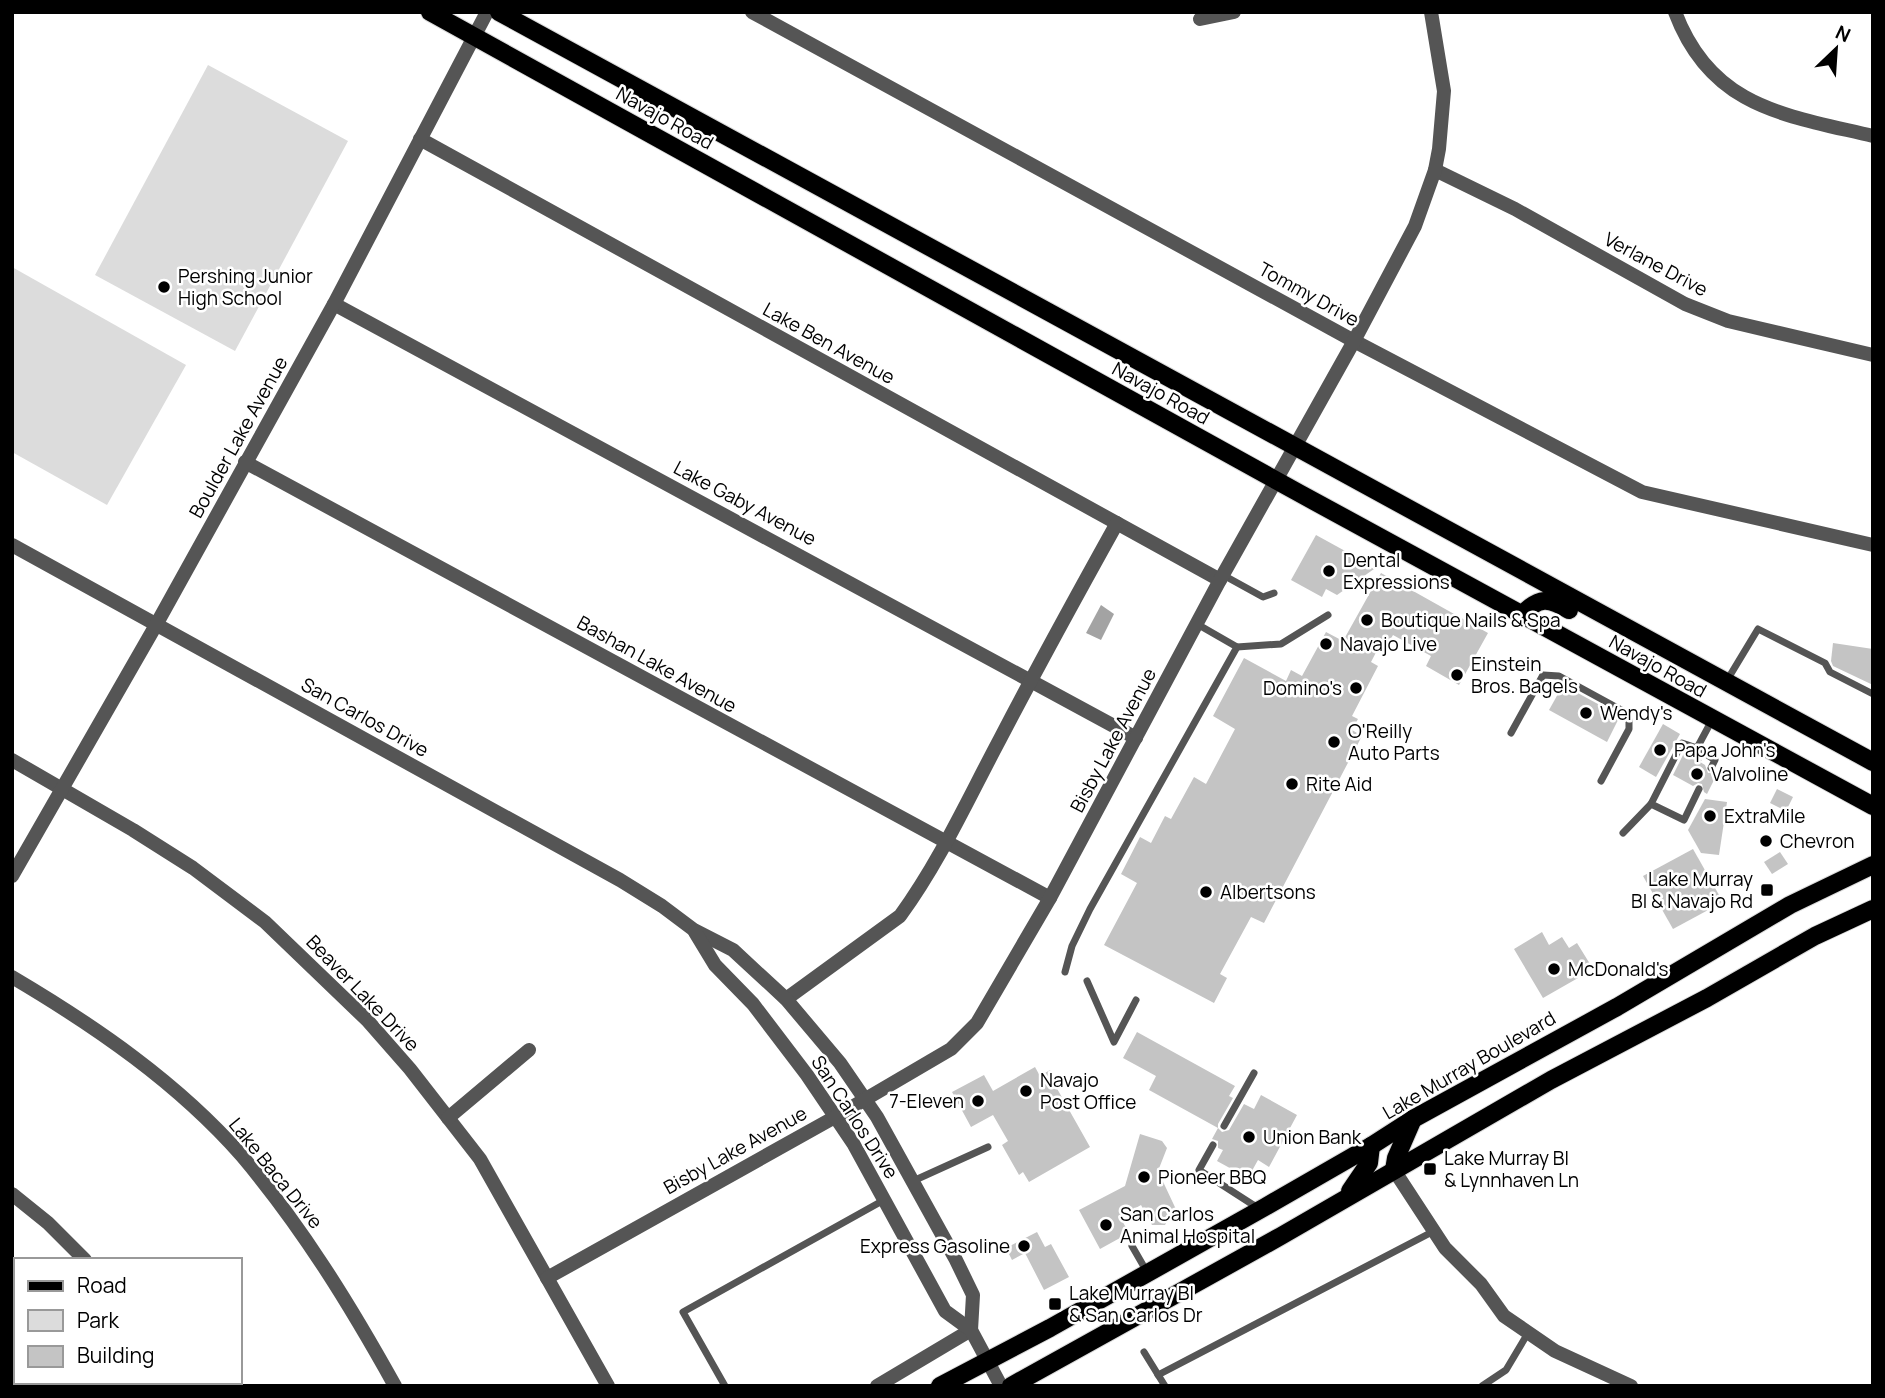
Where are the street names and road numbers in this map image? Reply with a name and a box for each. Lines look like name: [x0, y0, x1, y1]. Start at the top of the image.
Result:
street label: Navajo Road: [612, 81, 718, 155]
street label: Verlane Drive: [1600, 226, 1712, 302]
street label: Tommy Drive: [1254, 256, 1364, 332]
street label: Lake Ben Avenue: [758, 296, 900, 390]
street label: Boulder Lake Avenue: [183, 352, 293, 522]
street label: Navajo Road: [1108, 356, 1214, 430]
street label: Lake Gaby Avenue: [669, 454, 821, 552]
street label: Bashan Lake Avenue: [573, 609, 741, 719]
street label: Navajo Road: [1605, 629, 1711, 703]
street label: Bisby Lake Avenue: [1064, 663, 1162, 817]
street label: San Carlos Drive: [297, 671, 433, 763]
street label: Beaver Lake Drive: [301, 929, 425, 1057]
street label: Lake Murray Boulevard: [1378, 1005, 1560, 1125]
street label: San Carlos Drive: [805, 1050, 905, 1184]
street label: Bisby Lake Avenue: [659, 1100, 811, 1200]
street label: Lake Baca Drive: [223, 1112, 329, 1234]

